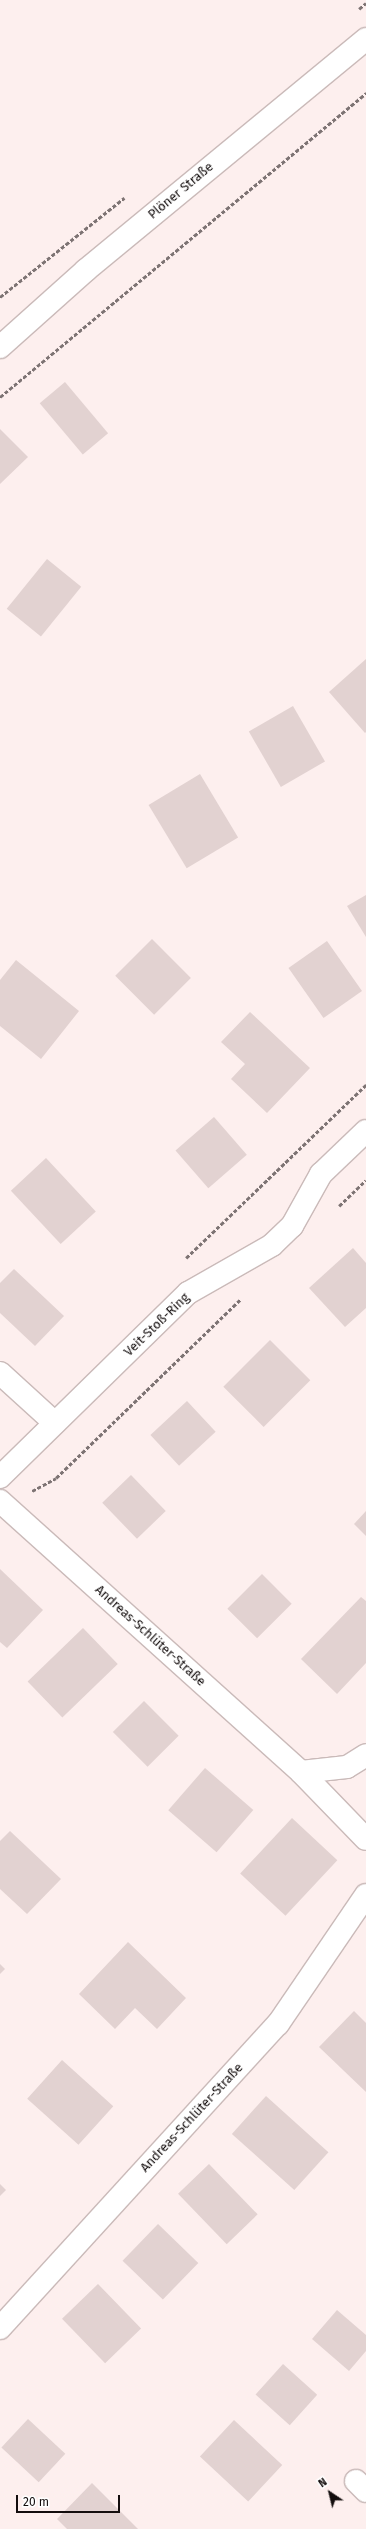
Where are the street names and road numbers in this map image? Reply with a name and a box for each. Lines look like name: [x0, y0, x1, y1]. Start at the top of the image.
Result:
street label: Plöner Straße: [145, 159, 217, 223]
street label: Veit-Stoß-Ring: [121, 1290, 193, 1360]
street label: Andreas-Schlüter-Straße: [91, 1582, 209, 1690]
street label: Andreas-Schlüter-Straße: [137, 2060, 247, 2176]

